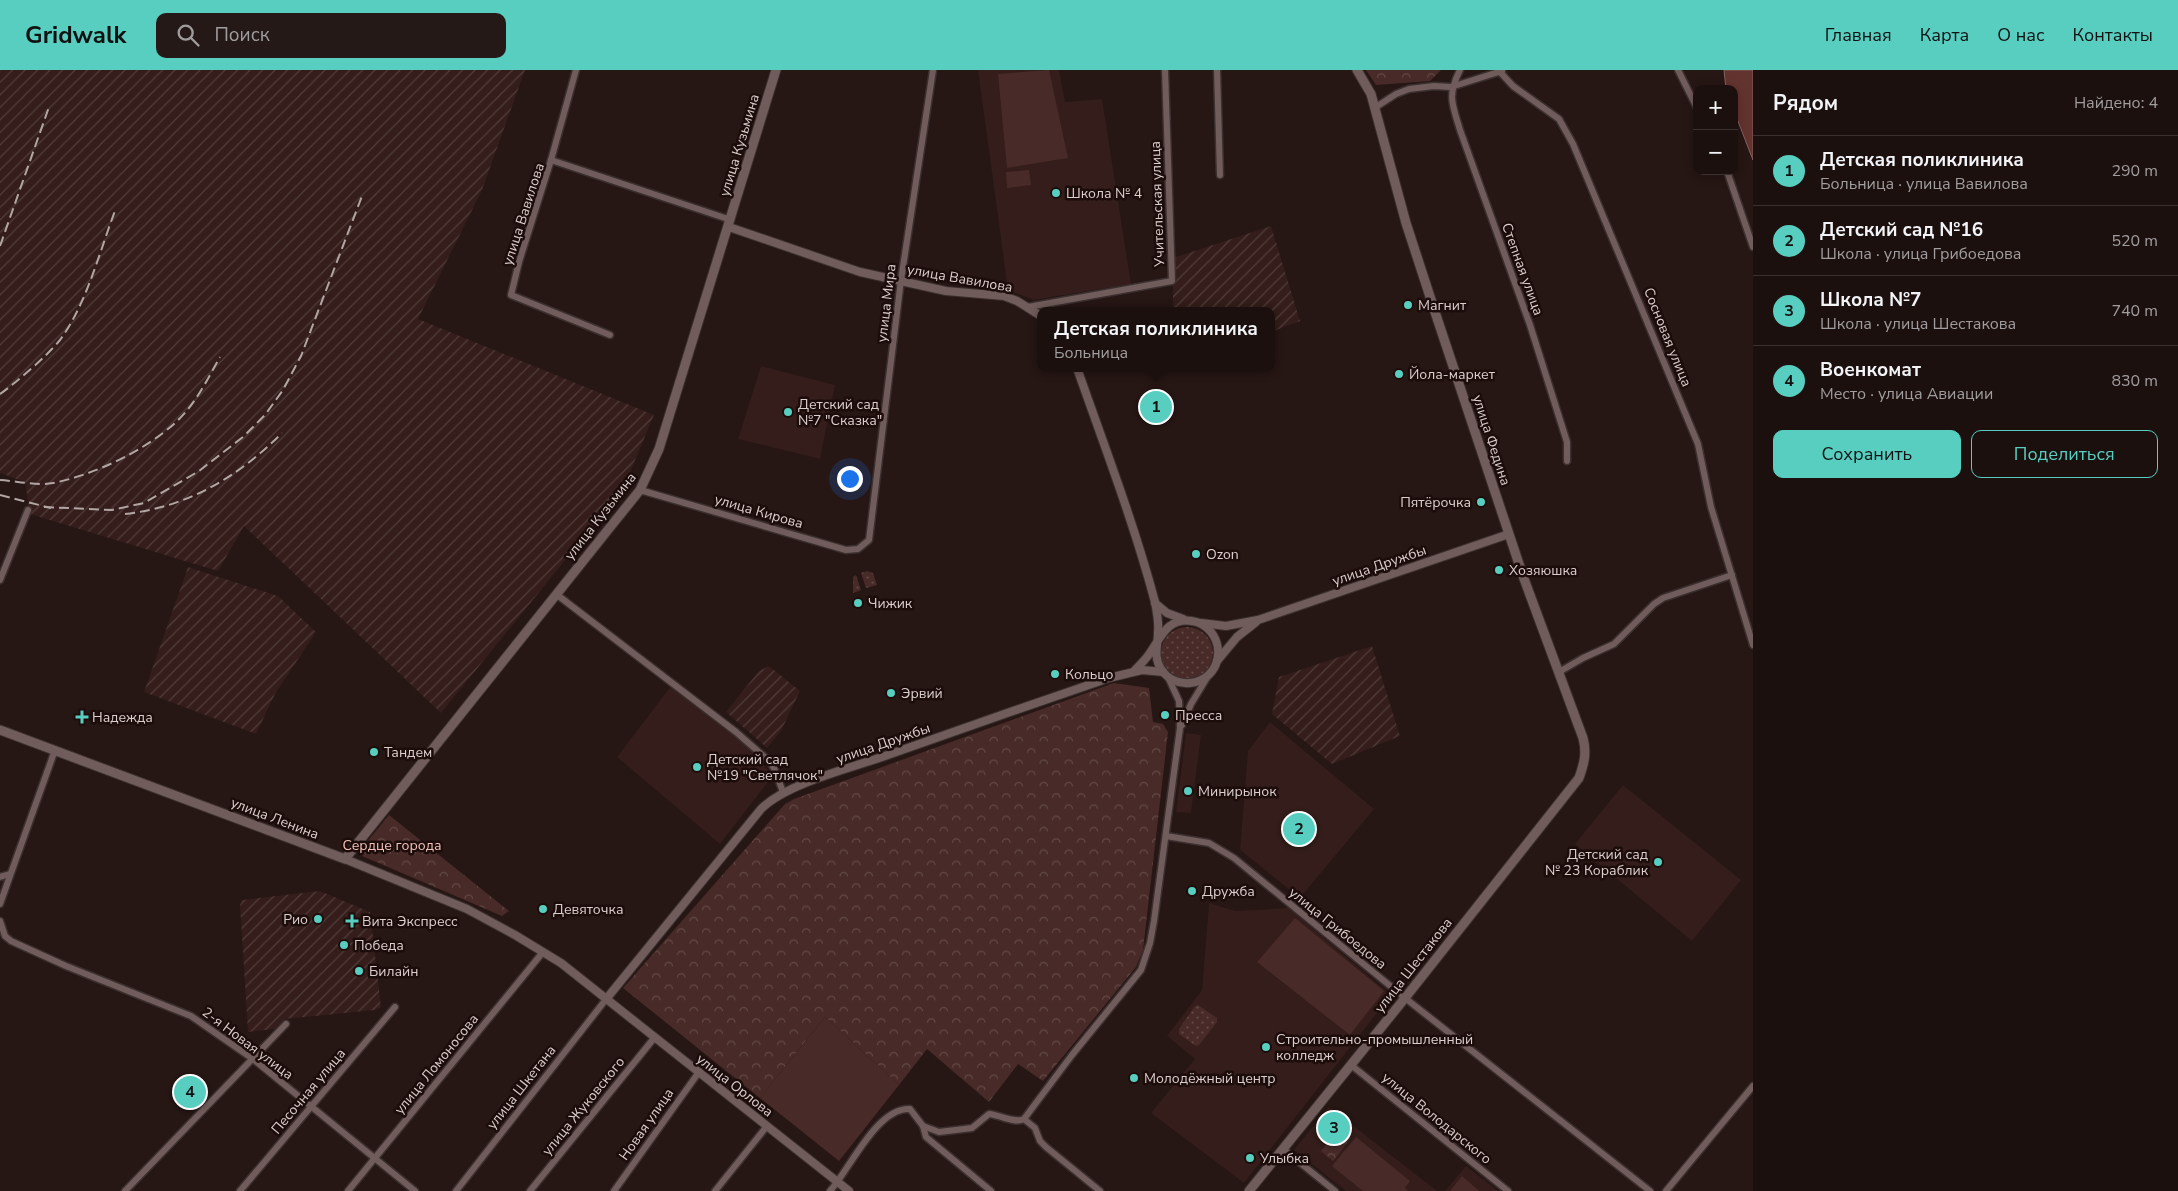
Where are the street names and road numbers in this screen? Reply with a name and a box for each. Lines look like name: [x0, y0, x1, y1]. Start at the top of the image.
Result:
street label: улица Кузьмина: [715, 92, 764, 199]
street label: Учительская улица: [1146, 141, 1169, 268]
street label: улица Вавилова: [498, 161, 549, 268]
street label: Степная улица: [1497, 220, 1548, 318]
street label: улица Вавилова: [906, 260, 1014, 297]
street label: улица Мира: [872, 263, 901, 343]
street label: Сосновая улица: [1639, 285, 1696, 390]
street label: улица Федина: [1468, 392, 1515, 488]
street label: улица Кузьмина: [560, 469, 641, 564]
street label: улица Кирова: [712, 490, 805, 533]
street label: улица Дружбы: [1330, 541, 1429, 590]
street label: улица Дружбы: [834, 719, 933, 768]
street label: улица Ленина: [228, 793, 322, 844]
street label: улица Грибоедова: [1285, 883, 1390, 974]
street label: улица Шестакова: [1370, 914, 1457, 1017]
street label: 2-я Новая улица: [198, 1003, 297, 1084]
street label: улица Ломоносова: [390, 1010, 483, 1118]
street label: улица Шкетана: [483, 1041, 560, 1133]
street label: Песочная улица: [267, 1044, 350, 1138]
street label: улица Орлова: [692, 1049, 777, 1121]
street label: улица Жуковского: [538, 1053, 629, 1160]
street label: улица Володарского: [1378, 1068, 1496, 1169]
street label: Новая улица: [615, 1084, 678, 1164]

